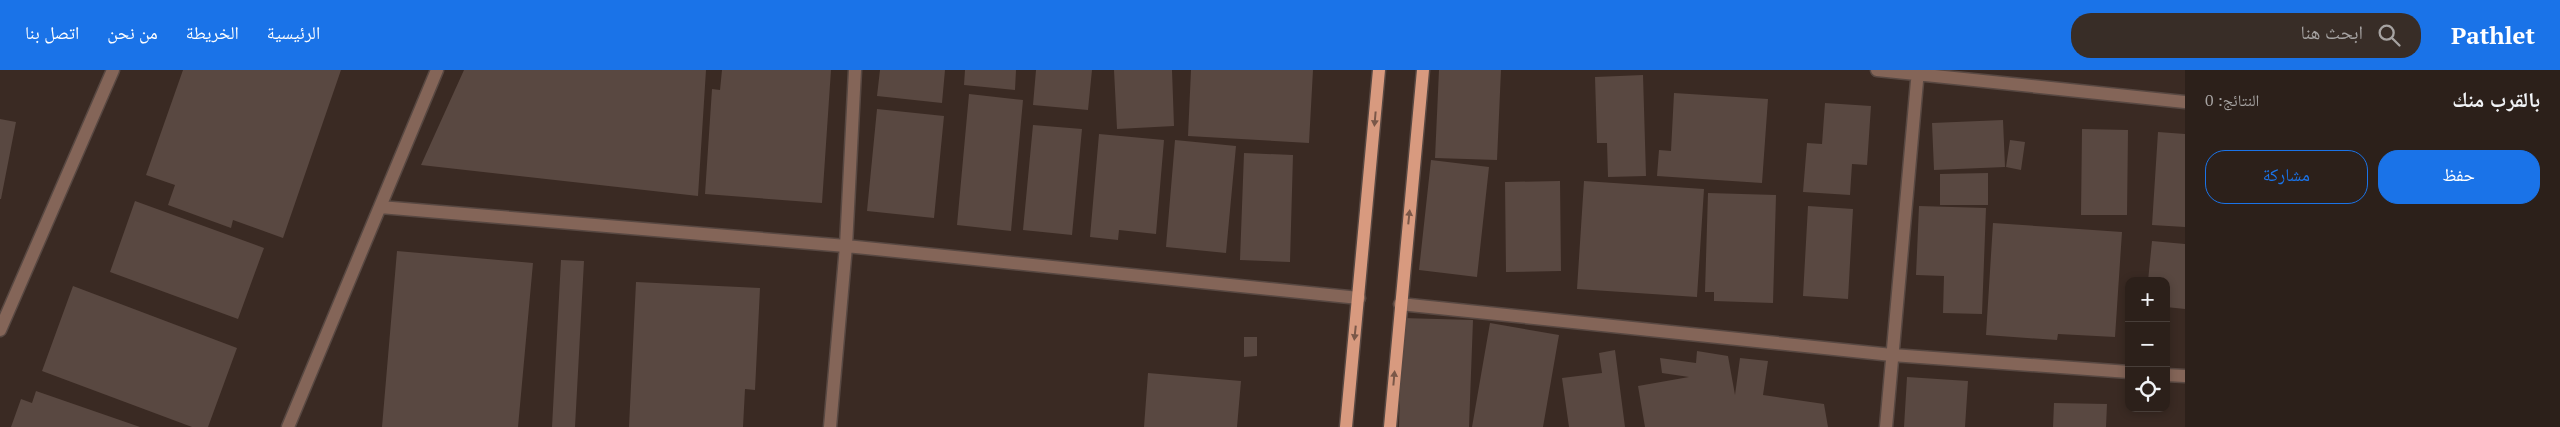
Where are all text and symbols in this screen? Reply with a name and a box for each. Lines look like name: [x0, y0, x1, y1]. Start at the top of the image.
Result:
search box: [2071, 13, 2421, 58]
text: ابحث هنا: [2300, 19, 2363, 44]
text: Pathlet: [2451, 19, 2535, 51]
text: اتصل بنا: [25, 20, 79, 44]
text: من نحن: [107, 20, 158, 44]
text: الخريطة: [186, 20, 239, 44]
text: الرئيسية: [267, 20, 320, 44]
icon: search: [2375, 21, 2403, 49]
text: بالقرب منك: [2452, 85, 2540, 113]
text: النتائج: 0: [2205, 89, 2259, 111]
one-way arrow: [1370, 111, 1378, 127]
button: مشاركة: [2205, 150, 2368, 204]
button: حفظ: [2378, 150, 2540, 204]
one-way arrow: [1405, 208, 1413, 224]
map controls: [2125, 277, 2170, 412]
button: +: [2125, 277, 2170, 322]
button: −: [2125, 322, 2170, 367]
one-way arrow: [1351, 325, 1359, 341]
button: locate: [2125, 367, 2170, 412]
one-way arrow: [1391, 370, 1399, 386]

